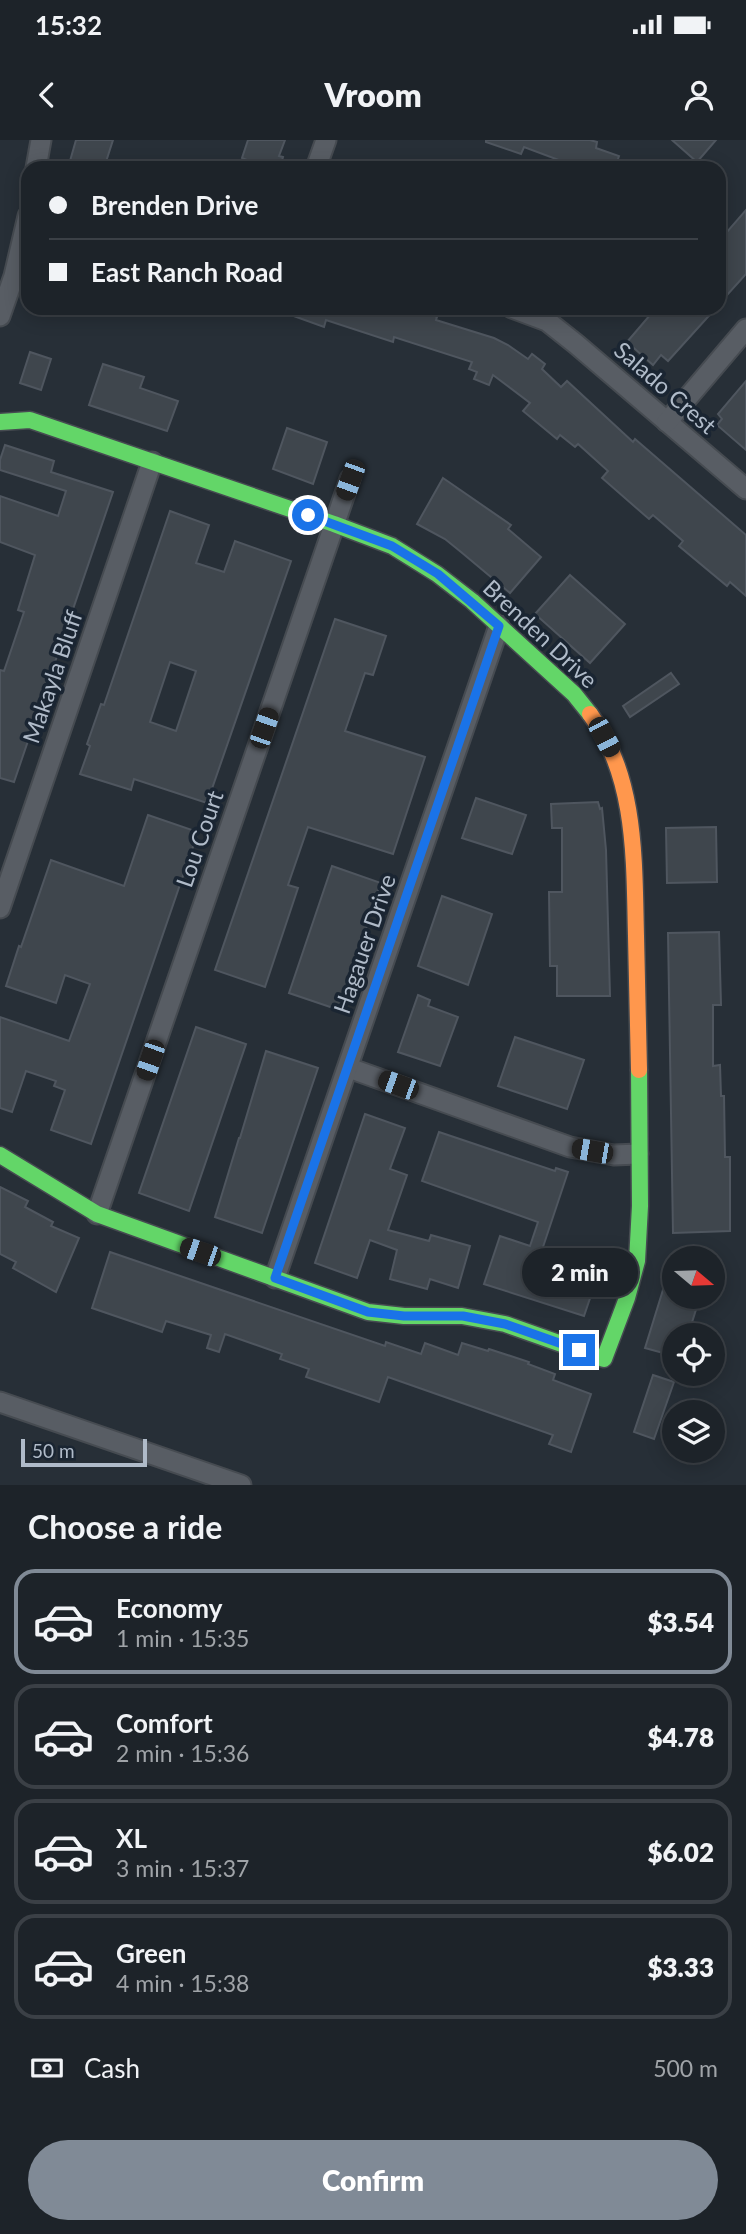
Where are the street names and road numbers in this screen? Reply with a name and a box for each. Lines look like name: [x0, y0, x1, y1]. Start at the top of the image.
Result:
street label: Salado Crest: [609, 335, 723, 440]
street label: Brenden Drive: [478, 573, 604, 693]
street label: Makayla Bluff: [16, 606, 88, 747]
street label: Lou Court: [169, 786, 229, 891]
street label: Hagauer Drive: [327, 870, 401, 1017]

